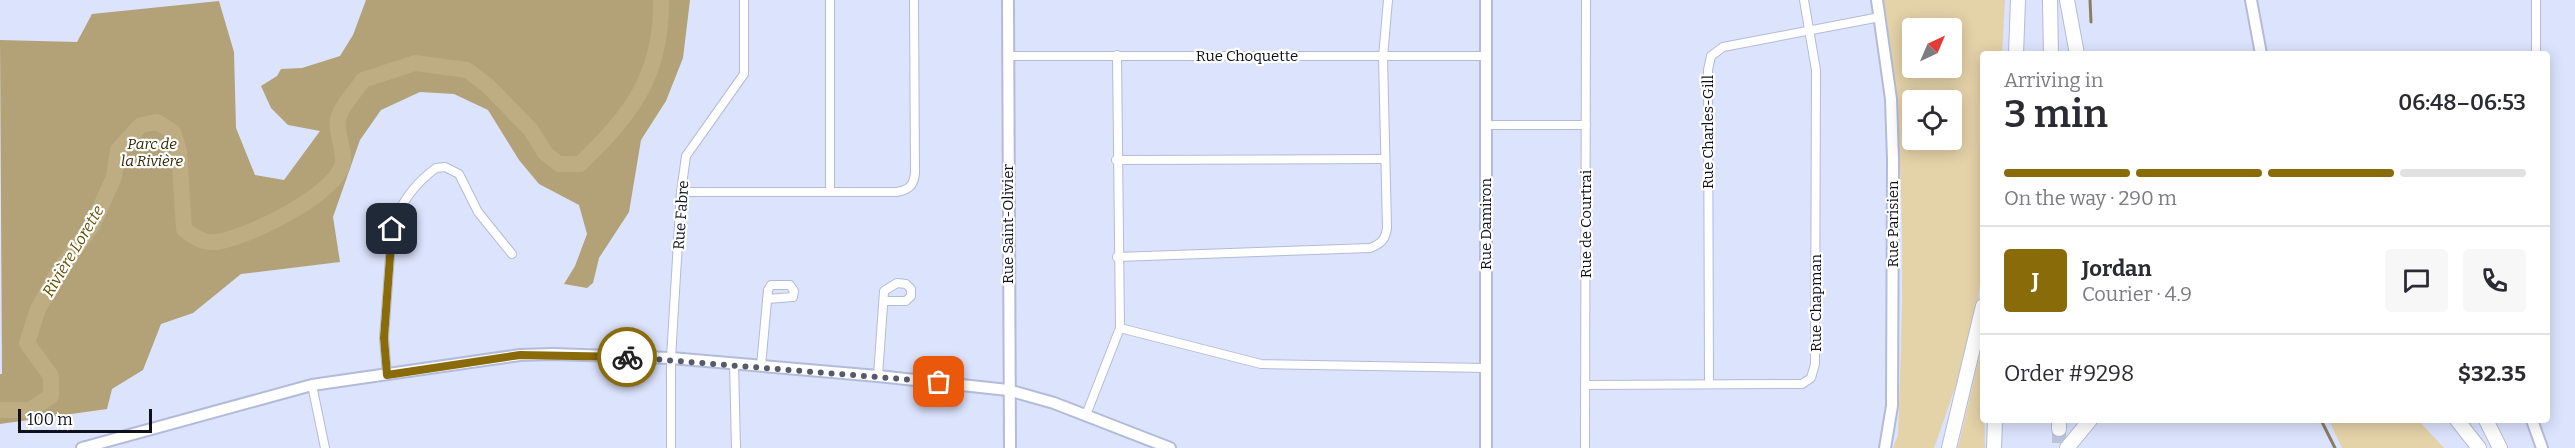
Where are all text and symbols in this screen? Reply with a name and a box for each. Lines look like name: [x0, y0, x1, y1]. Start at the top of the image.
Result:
north arrow: [1902, 18, 1962, 78]
map controls: [1902, 18, 1962, 150]
street label: Rue Choquette: [1196, 47, 1298, 65]
text: Arriving in: [2004, 68, 2103, 92]
street label: Rue Charles-Gill: [1699, 75, 1717, 189]
text: 06:48–06:53: [2398, 89, 2526, 116]
button: locate: [1902, 90, 1962, 150]
text: 3 min: [2004, 91, 2108, 137]
park label: Parc de la Rivière: [121, 135, 183, 170]
street label: Rue Saint-Olivier: [999, 164, 1017, 284]
street label: Rue de Courtrai: [1577, 169, 1595, 278]
street label: Rue Damiron: [1477, 178, 1495, 270]
street label: Rue Fabre: [670, 180, 692, 250]
street label: Rue Parisien: [1884, 180, 1902, 268]
text: On the way · 290 m: [2004, 186, 2177, 210]
water label: Rivière Lorette: [38, 202, 108, 300]
pin: [366, 203, 417, 254]
icon: home: [375, 212, 408, 245]
button: chat: [2385, 249, 2448, 312]
button: phone: [2463, 249, 2526, 312]
street label: Rue Chapman: [1807, 254, 1825, 352]
text: Jordan: [2082, 255, 2152, 282]
text: J: [2032, 267, 2039, 294]
text: Courier · 4.9: [2082, 282, 2192, 306]
courier: [597, 327, 657, 387]
icon: bike: [611, 341, 644, 374]
pin: [913, 356, 964, 407]
text: Order #9298: [2004, 360, 2134, 387]
text: $32.35: [2458, 360, 2526, 387]
icon: bag: [922, 365, 955, 398]
scale bar: [18, 406, 152, 434]
text: 100 m: [27, 410, 72, 429]

